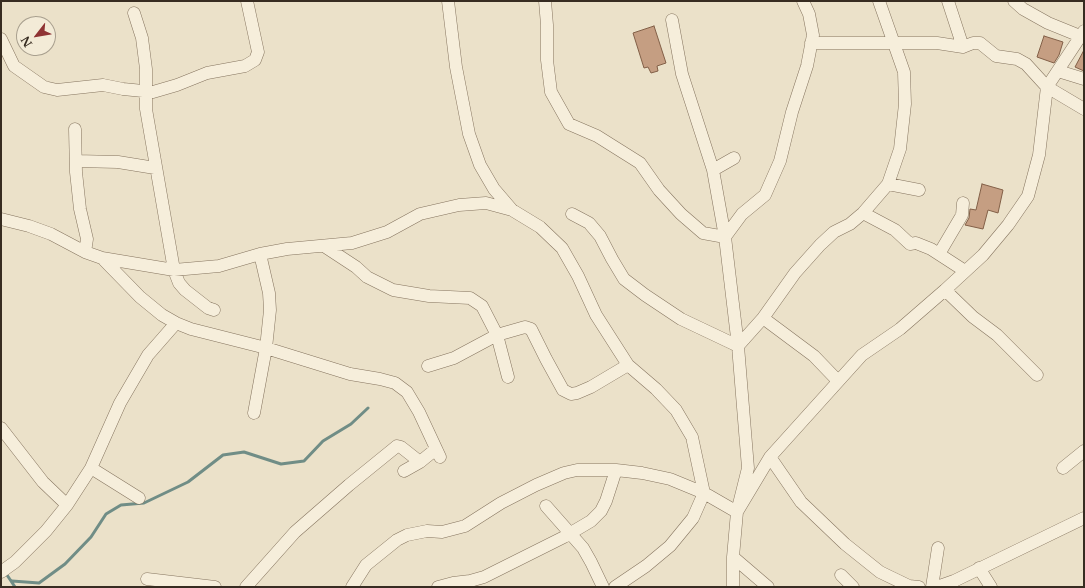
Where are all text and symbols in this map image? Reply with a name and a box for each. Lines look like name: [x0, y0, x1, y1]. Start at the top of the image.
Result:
north arrow: [16, 16, 56, 56]
text: N: [18, 34, 35, 50]

